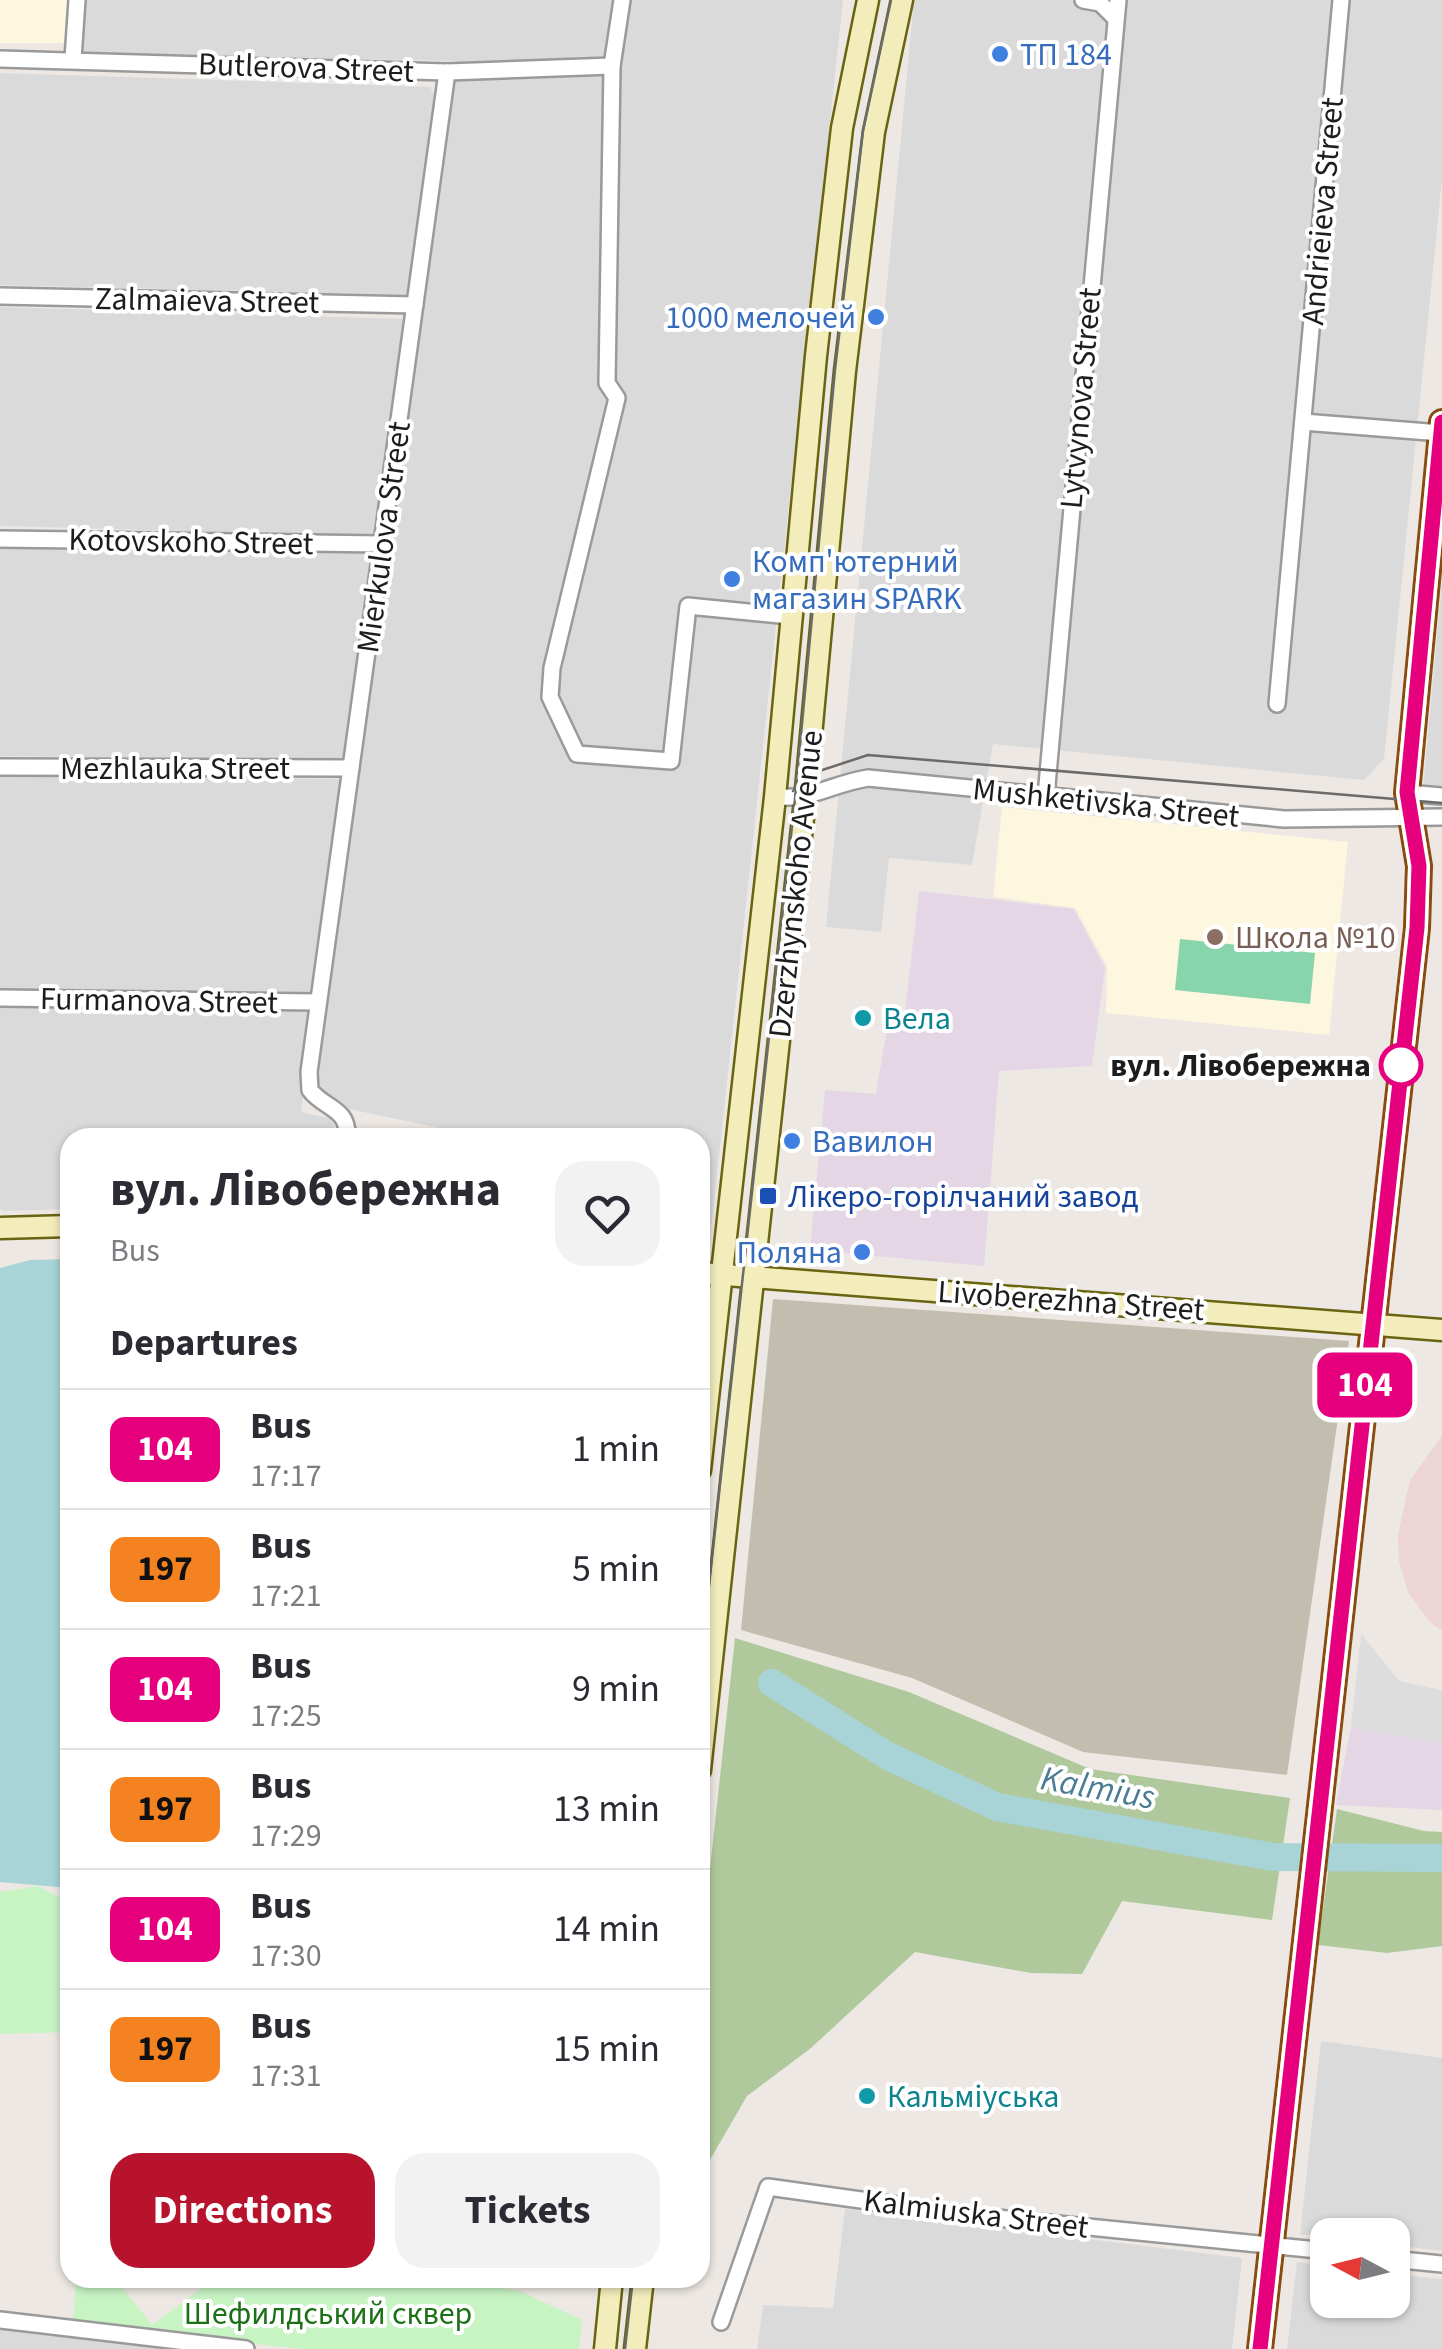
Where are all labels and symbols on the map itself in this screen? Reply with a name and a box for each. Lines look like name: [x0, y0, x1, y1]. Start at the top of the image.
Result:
place label: ТП 184: [1020, 32, 1112, 78]
street label: Butlerova Street: [197, 41, 415, 95]
marker: ТП 184: [989, 43, 1011, 65]
street label: Andrieieva Street: [1290, 95, 1356, 327]
street label: Zalmaieva Street: [94, 276, 320, 326]
street label: Lytvynova Street: [1048, 285, 1114, 511]
place label: 1000 мелочей: [665, 295, 856, 341]
marker: 1000 мелочей: [865, 306, 887, 328]
street label: Mierkulova Street: [345, 418, 423, 656]
street label: Kotovskoho Street: [68, 517, 314, 567]
place label: Комп'ютерний магазин SPARK: [752, 539, 962, 622]
marker: Комп'ютерний магазин SPARK: [721, 568, 743, 590]
street label: Dzerzhynskoho Avenue: [757, 728, 835, 1040]
street label: Mezhlauka Street: [60, 746, 290, 792]
street label: Mushketivska Street: [970, 766, 1242, 840]
place label: Школа №10: [1235, 915, 1396, 961]
marker: Школа №10: [1204, 926, 1226, 948]
street label: Furmanova Street: [39, 976, 279, 1026]
place label: Вела: [883, 996, 951, 1042]
marker: Вела: [852, 1007, 874, 1029]
place label: вул. Лівобережна: [1110, 1043, 1371, 1089]
marker: вул. Лівобережна: [1380, 1044, 1422, 1086]
place label: Вавилон: [812, 1119, 934, 1165]
marker: Вавилон: [781, 1130, 803, 1152]
place label: Лікеро-горілчаний завод: [788, 1174, 1139, 1220]
marker: Лікеро-горілчаний завод: [757, 1185, 779, 1207]
place label: Поляна: [736, 1230, 842, 1276]
marker: Поляна: [851, 1241, 873, 1263]
street label: Livoberezhna Street: [936, 1269, 1206, 1333]
line badge: 104: [1308, 1352, 1422, 1418]
water label: Kalmius: [1037, 1753, 1159, 1823]
place label: Кальміуська: [887, 2074, 1059, 2120]
marker: Кальміуська: [856, 2085, 878, 2107]
street label: Kalmiuska Street: [861, 2177, 1091, 2251]
north arrow: [1310, 2218, 1410, 2318]
park label: Шефилдський сквер: [184, 2291, 472, 2337]

